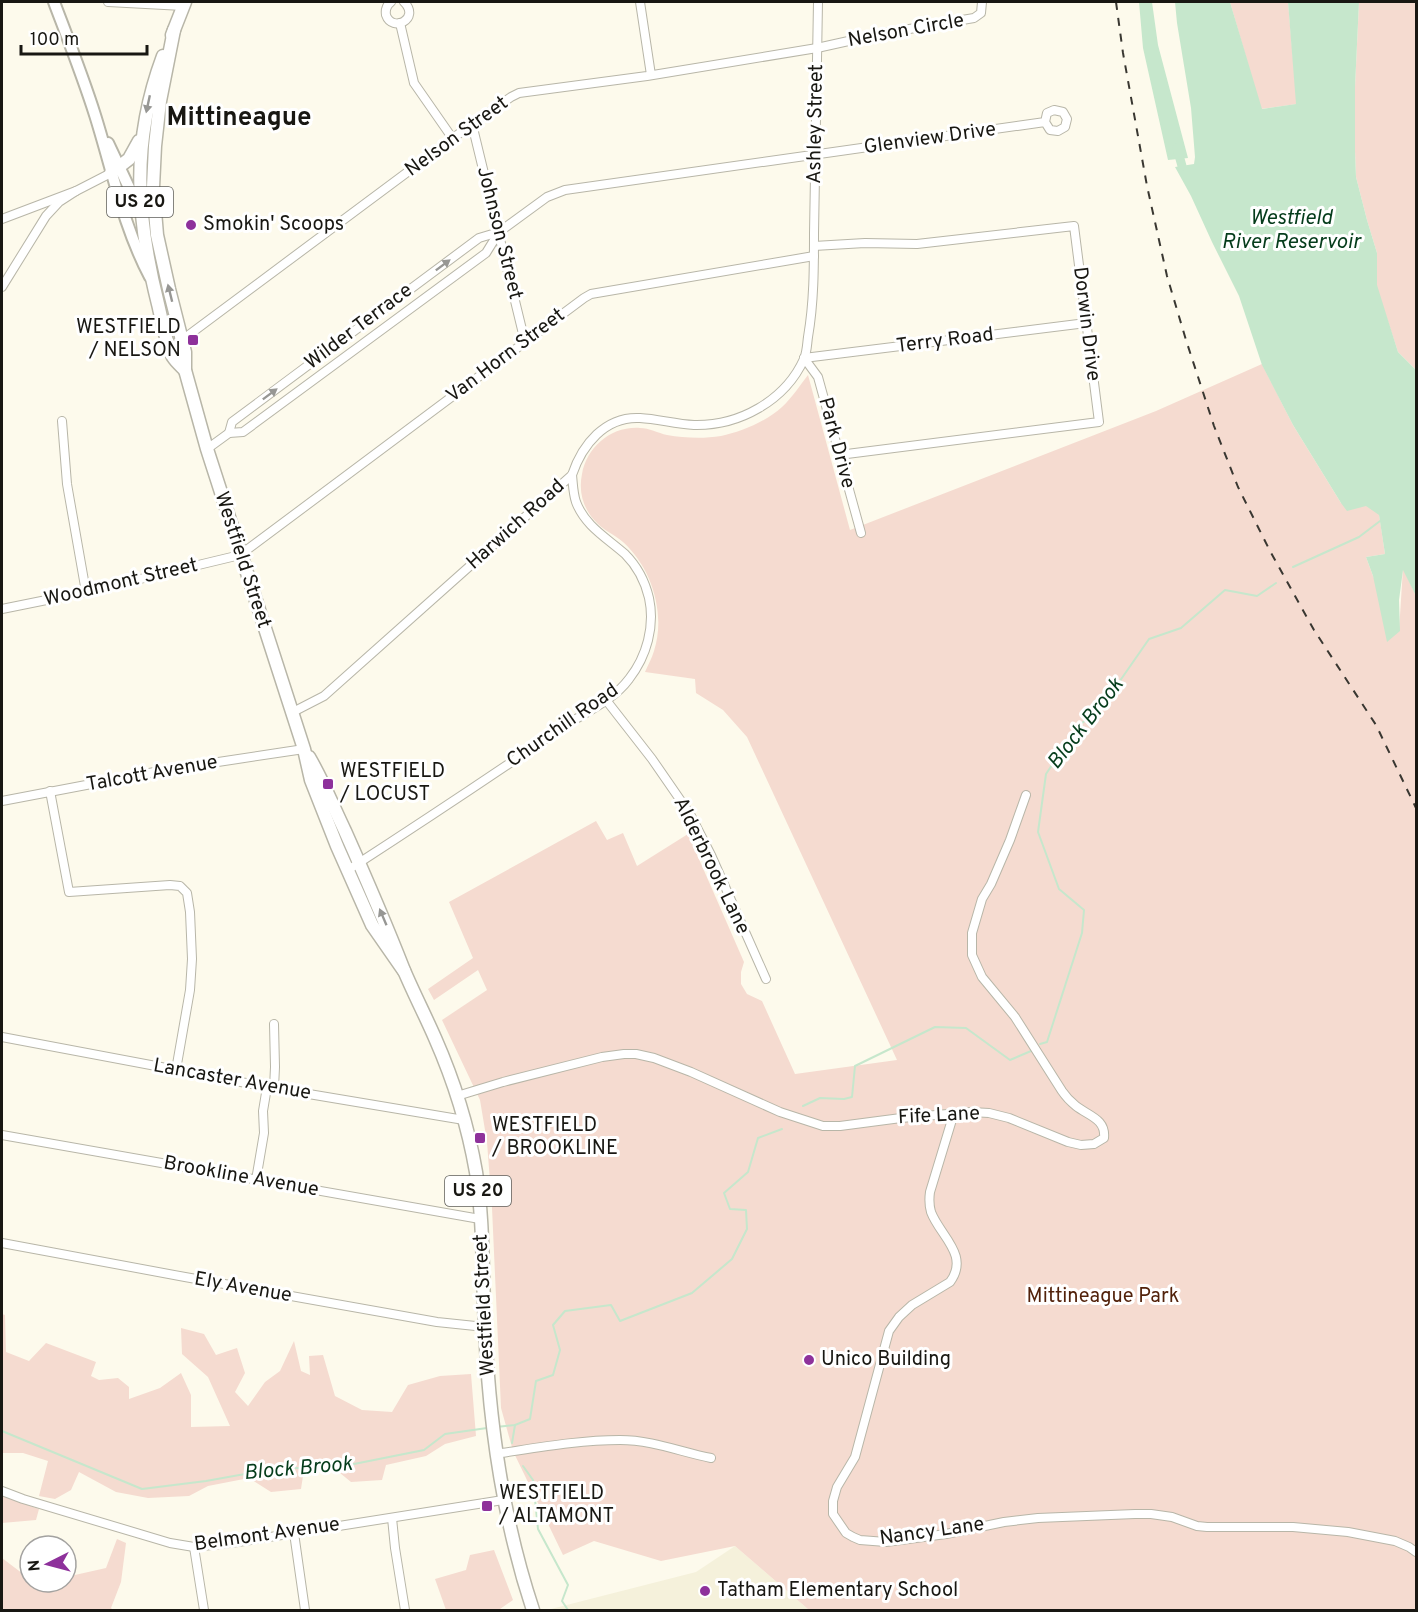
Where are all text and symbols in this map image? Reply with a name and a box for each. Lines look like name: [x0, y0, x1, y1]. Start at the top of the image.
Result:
street label: Nelson Circle: [846, 8, 966, 54]
scale bar: [21, 18, 147, 56]
text: 100 m: [30, 29, 79, 52]
street label: Ashley Street: [802, 64, 830, 184]
street label: Nelson Street: [400, 91, 514, 183]
one-way arrow: [143, 95, 152, 114]
district label: Mittineague: [167, 102, 311, 135]
street label: Glenview Drive: [862, 117, 998, 161]
street label: Johnson Street: [470, 164, 528, 302]
road number: US 20: [107, 187, 173, 217]
water label: Westfield River Reservoir: [1222, 205, 1362, 256]
place label: Smokin' Scoops: [203, 212, 344, 238]
marker: Smokin' Scoops: [184, 218, 198, 232]
one-way arrow: [435, 258, 451, 271]
street label: Dorwin Drive: [1066, 265, 1106, 383]
street label: Wilder Terrace: [300, 278, 418, 376]
one-way arrow: [164, 284, 174, 302]
street label: Van Horn Street: [441, 303, 571, 409]
place label: WESTFIELD / NELSON: [76, 315, 181, 364]
street label: Terry Road: [895, 322, 995, 360]
marker: WESTFIELD / NELSON: [186, 333, 200, 347]
one-way arrow: [262, 388, 277, 400]
street label: Park Drive: [811, 395, 861, 491]
street label: Harwich Road: [461, 474, 571, 576]
street label: Westfield Street: [208, 488, 276, 632]
street label: Woodmont Street: [41, 553, 201, 613]
water label: Block Brook: [1042, 672, 1130, 775]
street label: Churchill Road: [502, 678, 624, 774]
street label: Talcott Avenue: [84, 750, 220, 798]
place label: WESTFIELD / LOCUST: [339, 759, 445, 808]
marker: WESTFIELD / LOCUST: [321, 777, 335, 791]
street label: Alderbrook Lane: [667, 793, 755, 939]
one-way arrow: [378, 908, 387, 925]
street label: Lancaster Avenue: [151, 1053, 313, 1107]
street label: Fife Lane: [897, 1101, 981, 1131]
place label: WESTFIELD / BROOKLINE: [491, 1113, 618, 1162]
marker: WESTFIELD / BROOKLINE: [473, 1131, 487, 1145]
street label: Brookline Avenue: [161, 1151, 321, 1203]
road number: US 20: [445, 1176, 511, 1206]
street label: Westfield Street: [468, 1233, 502, 1377]
street label: Ely Avenue: [192, 1267, 294, 1309]
park label: Mittineague Park: [1027, 1284, 1179, 1310]
place label: Unico Building: [821, 1347, 951, 1373]
marker: Unico Building: [802, 1353, 816, 1367]
water label: Block Brook: [243, 1451, 354, 1487]
place label: WESTFIELD / ALTAMONT: [498, 1481, 614, 1530]
marker: WESTFIELD / ALTAMONT: [480, 1499, 494, 1513]
street label: Belmont Avenue: [192, 1512, 342, 1558]
street label: Nancy Lane: [878, 1512, 986, 1552]
north arrow: [18, 1534, 78, 1594]
text: N: [25, 1559, 46, 1572]
place label: Tatham Elementary School: [717, 1578, 958, 1604]
marker: Tatham Elementary School: [698, 1584, 712, 1598]

